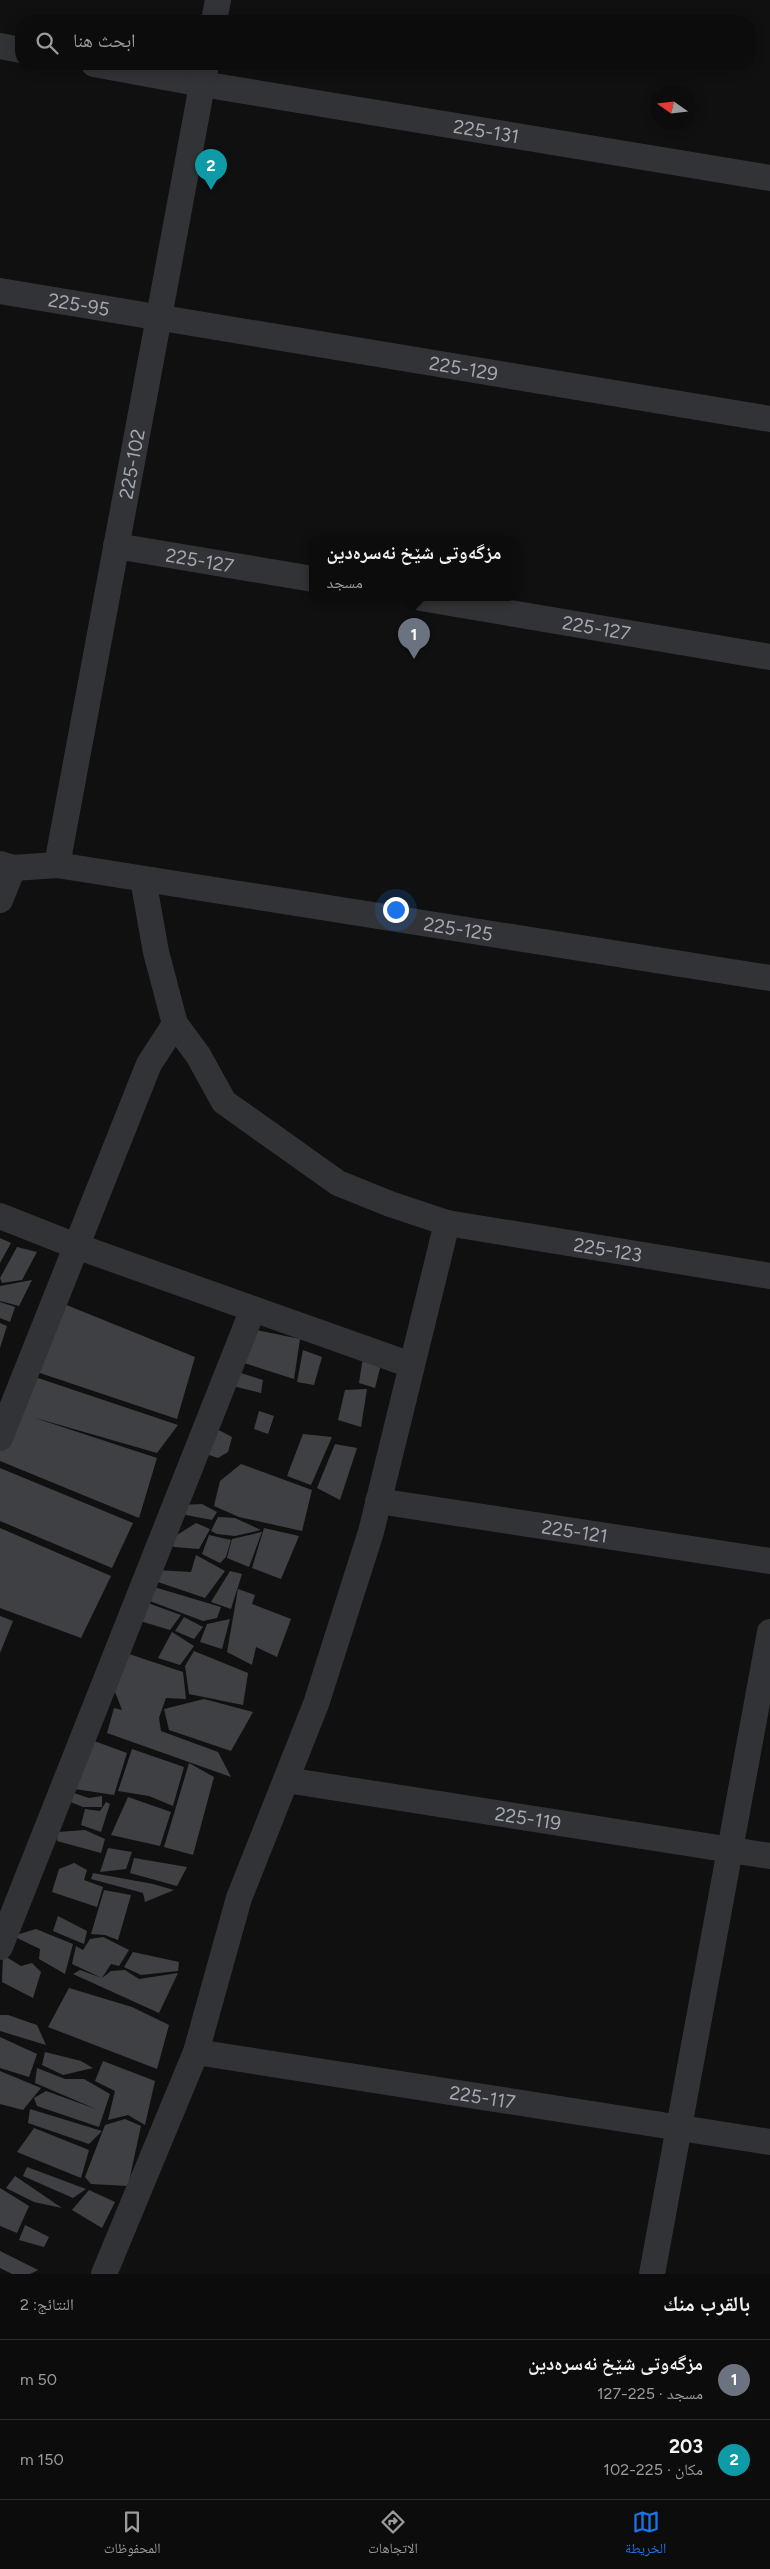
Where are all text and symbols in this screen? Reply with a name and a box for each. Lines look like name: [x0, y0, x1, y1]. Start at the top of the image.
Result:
search box: [15, 15, 755, 70]
icon: search: [33, 29, 61, 57]
text: ابحث هنا: [73, 29, 136, 52]
north arrow: [650, 85, 695, 130]
street label: 225-131: [452, 115, 521, 148]
pin: 2: [195, 149, 227, 190]
street label: 225-95: [46, 288, 111, 321]
street label: 225-129: [427, 352, 500, 386]
street label: 225-102: [114, 427, 150, 501]
popup: [309, 536, 519, 601]
text: مزگه‌وتی شێخ نه‌سرەدین: [327, 541, 501, 564]
street label: 225-127: [164, 544, 236, 578]
text: مسجد: [327, 573, 363, 592]
street label: 225-127: [561, 611, 632, 645]
pin: 1: [398, 618, 430, 659]
your location: [383, 897, 409, 923]
street label: 225-125: [422, 912, 494, 946]
street label: 225-123: [572, 1233, 644, 1267]
street label: 225-121: [540, 1515, 609, 1548]
street label: 225-119: [493, 1802, 563, 1835]
street label: 225-117: [448, 2081, 517, 2114]
text: بالقرب منك: [663, 2291, 750, 2316]
text: النتائج: 2: [20, 2295, 74, 2314]
text: مزگه‌وتی شێخ نه‌سرەدین: [528, 2352, 703, 2375]
text: 50 m: [20, 2370, 57, 2389]
text: 1: [731, 2370, 737, 2389]
text: مسجد · 225-127: [597, 2384, 703, 2403]
text: 203: [669, 2435, 703, 2458]
text: 150 m: [20, 2450, 64, 2469]
text: 2: [729, 2450, 739, 2469]
text: مكان · 225-102: [603, 2460, 703, 2479]
tab: المحفوظات: [104, 2508, 161, 2562]
tab: الاتجاهات: [368, 2508, 418, 2562]
tab: الخريطة: [625, 2508, 666, 2562]

